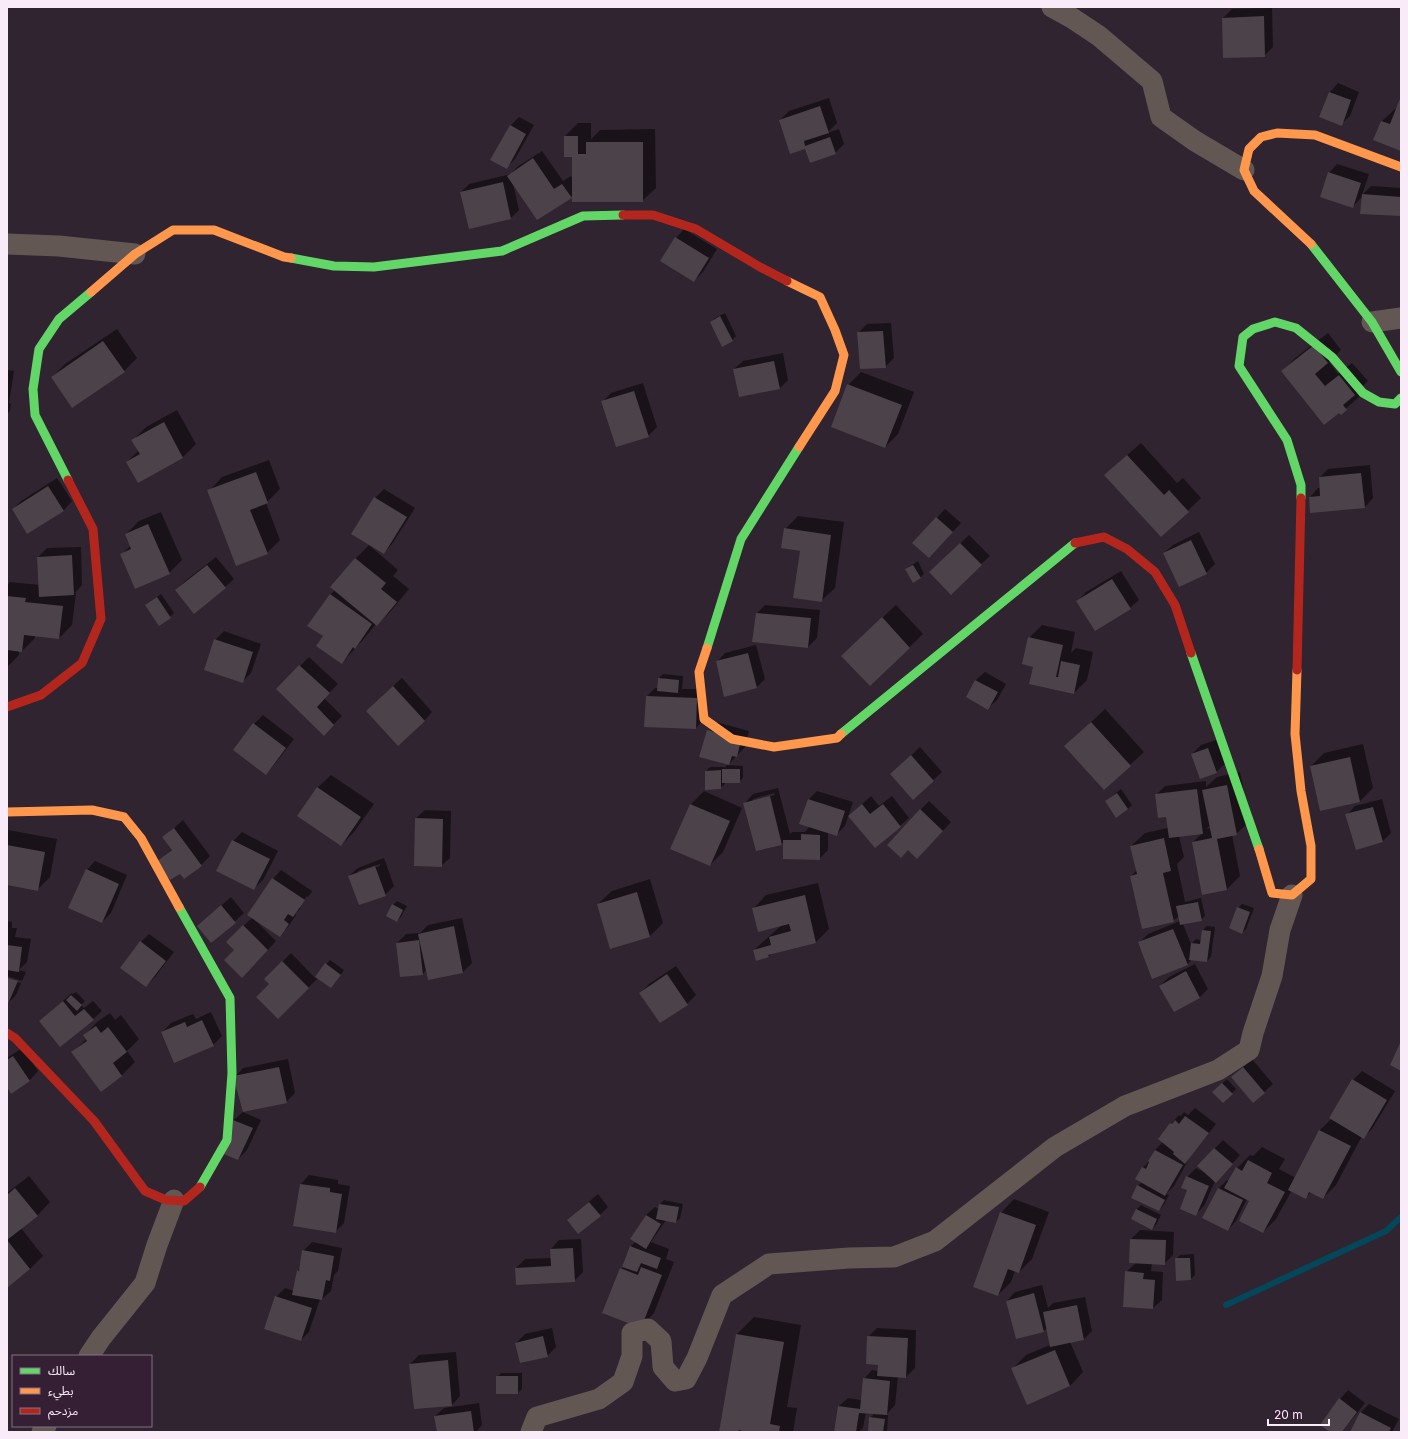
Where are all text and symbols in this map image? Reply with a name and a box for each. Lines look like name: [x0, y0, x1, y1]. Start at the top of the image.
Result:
legend: [12, 1355, 152, 1427]
text: سالك: [48, 1363, 75, 1378]
text: بطيء: [48, 1383, 74, 1401]
scale bar: [1268, 1401, 1329, 1427]
text: مزدحم: [48, 1403, 78, 1420]
text: 20 m: [1274, 1407, 1303, 1422]

